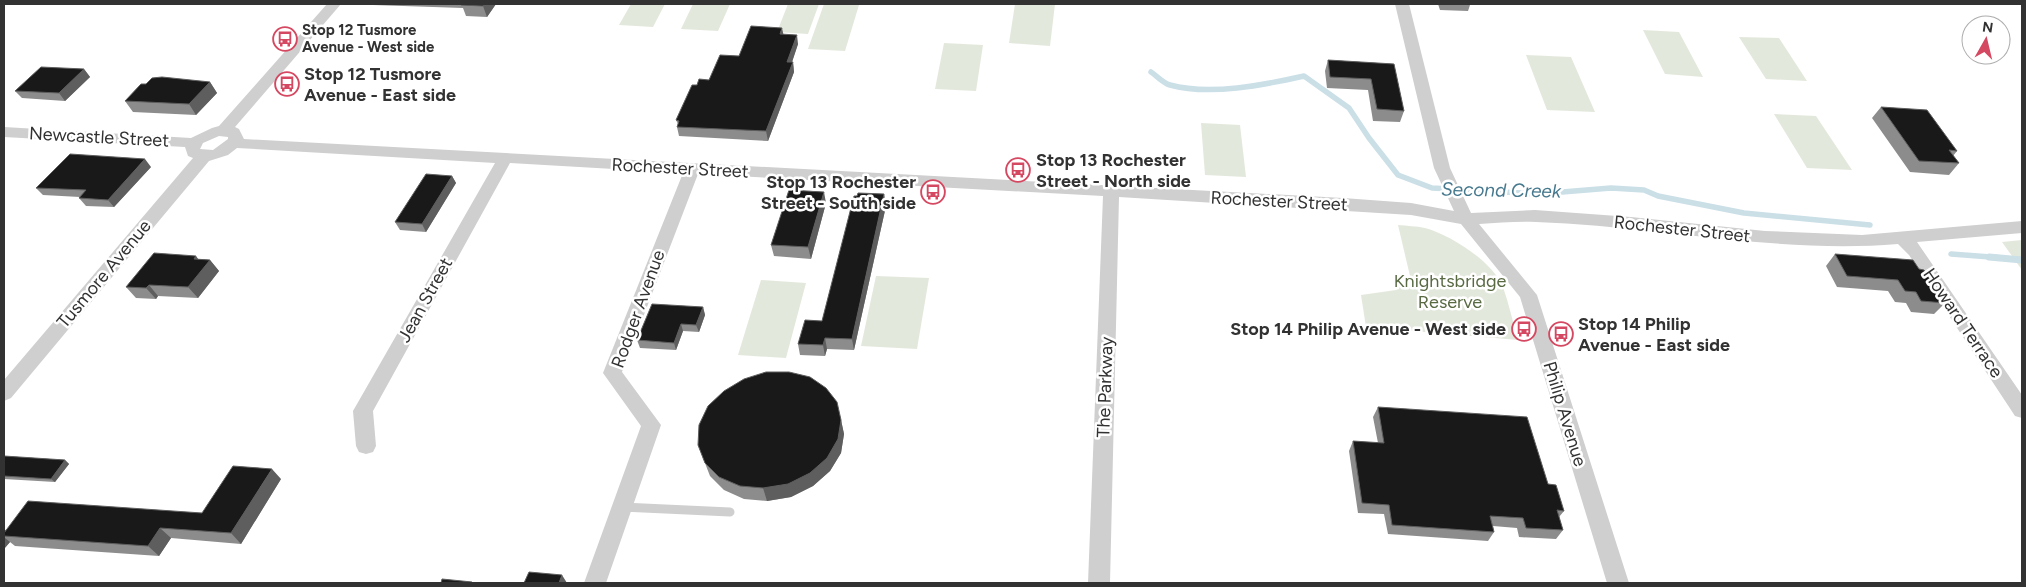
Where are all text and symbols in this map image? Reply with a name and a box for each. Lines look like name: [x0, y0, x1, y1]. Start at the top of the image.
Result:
north arrow: [1961, 15, 2011, 65]
text: N: [1981, 18, 1994, 37]
place label: Stop 12 Tusmore Avenue - West side: [302, 21, 435, 56]
bus stop icon: Stop 12 Tusmore Avenue - West side: [272, 26, 298, 52]
place label: Stop 12 Tusmore Avenue - East side: [304, 63, 456, 106]
bus stop icon: Stop 12 Tusmore Avenue - East side: [274, 71, 300, 97]
street label: Newcastle Street: [28, 122, 170, 152]
place label: Stop 13 Rochester Street - North side: [1036, 149, 1191, 192]
street label: Rochester Street: [611, 153, 749, 183]
bus stop icon: Stop 13 Rochester Street - North side: [1005, 157, 1031, 183]
place label: Stop 13 Rochester Street - South side: [761, 171, 916, 214]
water label: Second Creek: [1441, 177, 1562, 203]
bus stop icon: Stop 13 Rochester Street - South side: [920, 179, 946, 205]
street label: Rochester Street: [1210, 186, 1348, 216]
street label: Rochester Street: [1613, 211, 1752, 247]
street label: Tusmore Avenue: [52, 215, 156, 333]
street label: Rodger Avenue: [606, 247, 670, 371]
street label: Jean Street: [393, 254, 457, 346]
street label: Howard Terrace: [1918, 264, 2008, 382]
park label: Knightsbridge Reserve: [1394, 270, 1507, 313]
place label: Stop 14 Philip Avenue - East side: [1578, 313, 1730, 356]
bus stop icon: Stop 14 Philip Avenue - West side: [1511, 316, 1537, 342]
place label: Stop 14 Philip Avenue - West side: [1230, 318, 1506, 340]
bus stop icon: Stop 14 Philip Avenue - East side: [1548, 321, 1574, 347]
street label: The Parkway: [1092, 336, 1118, 438]
street label: Philip Avenue: [1539, 359, 1591, 469]

